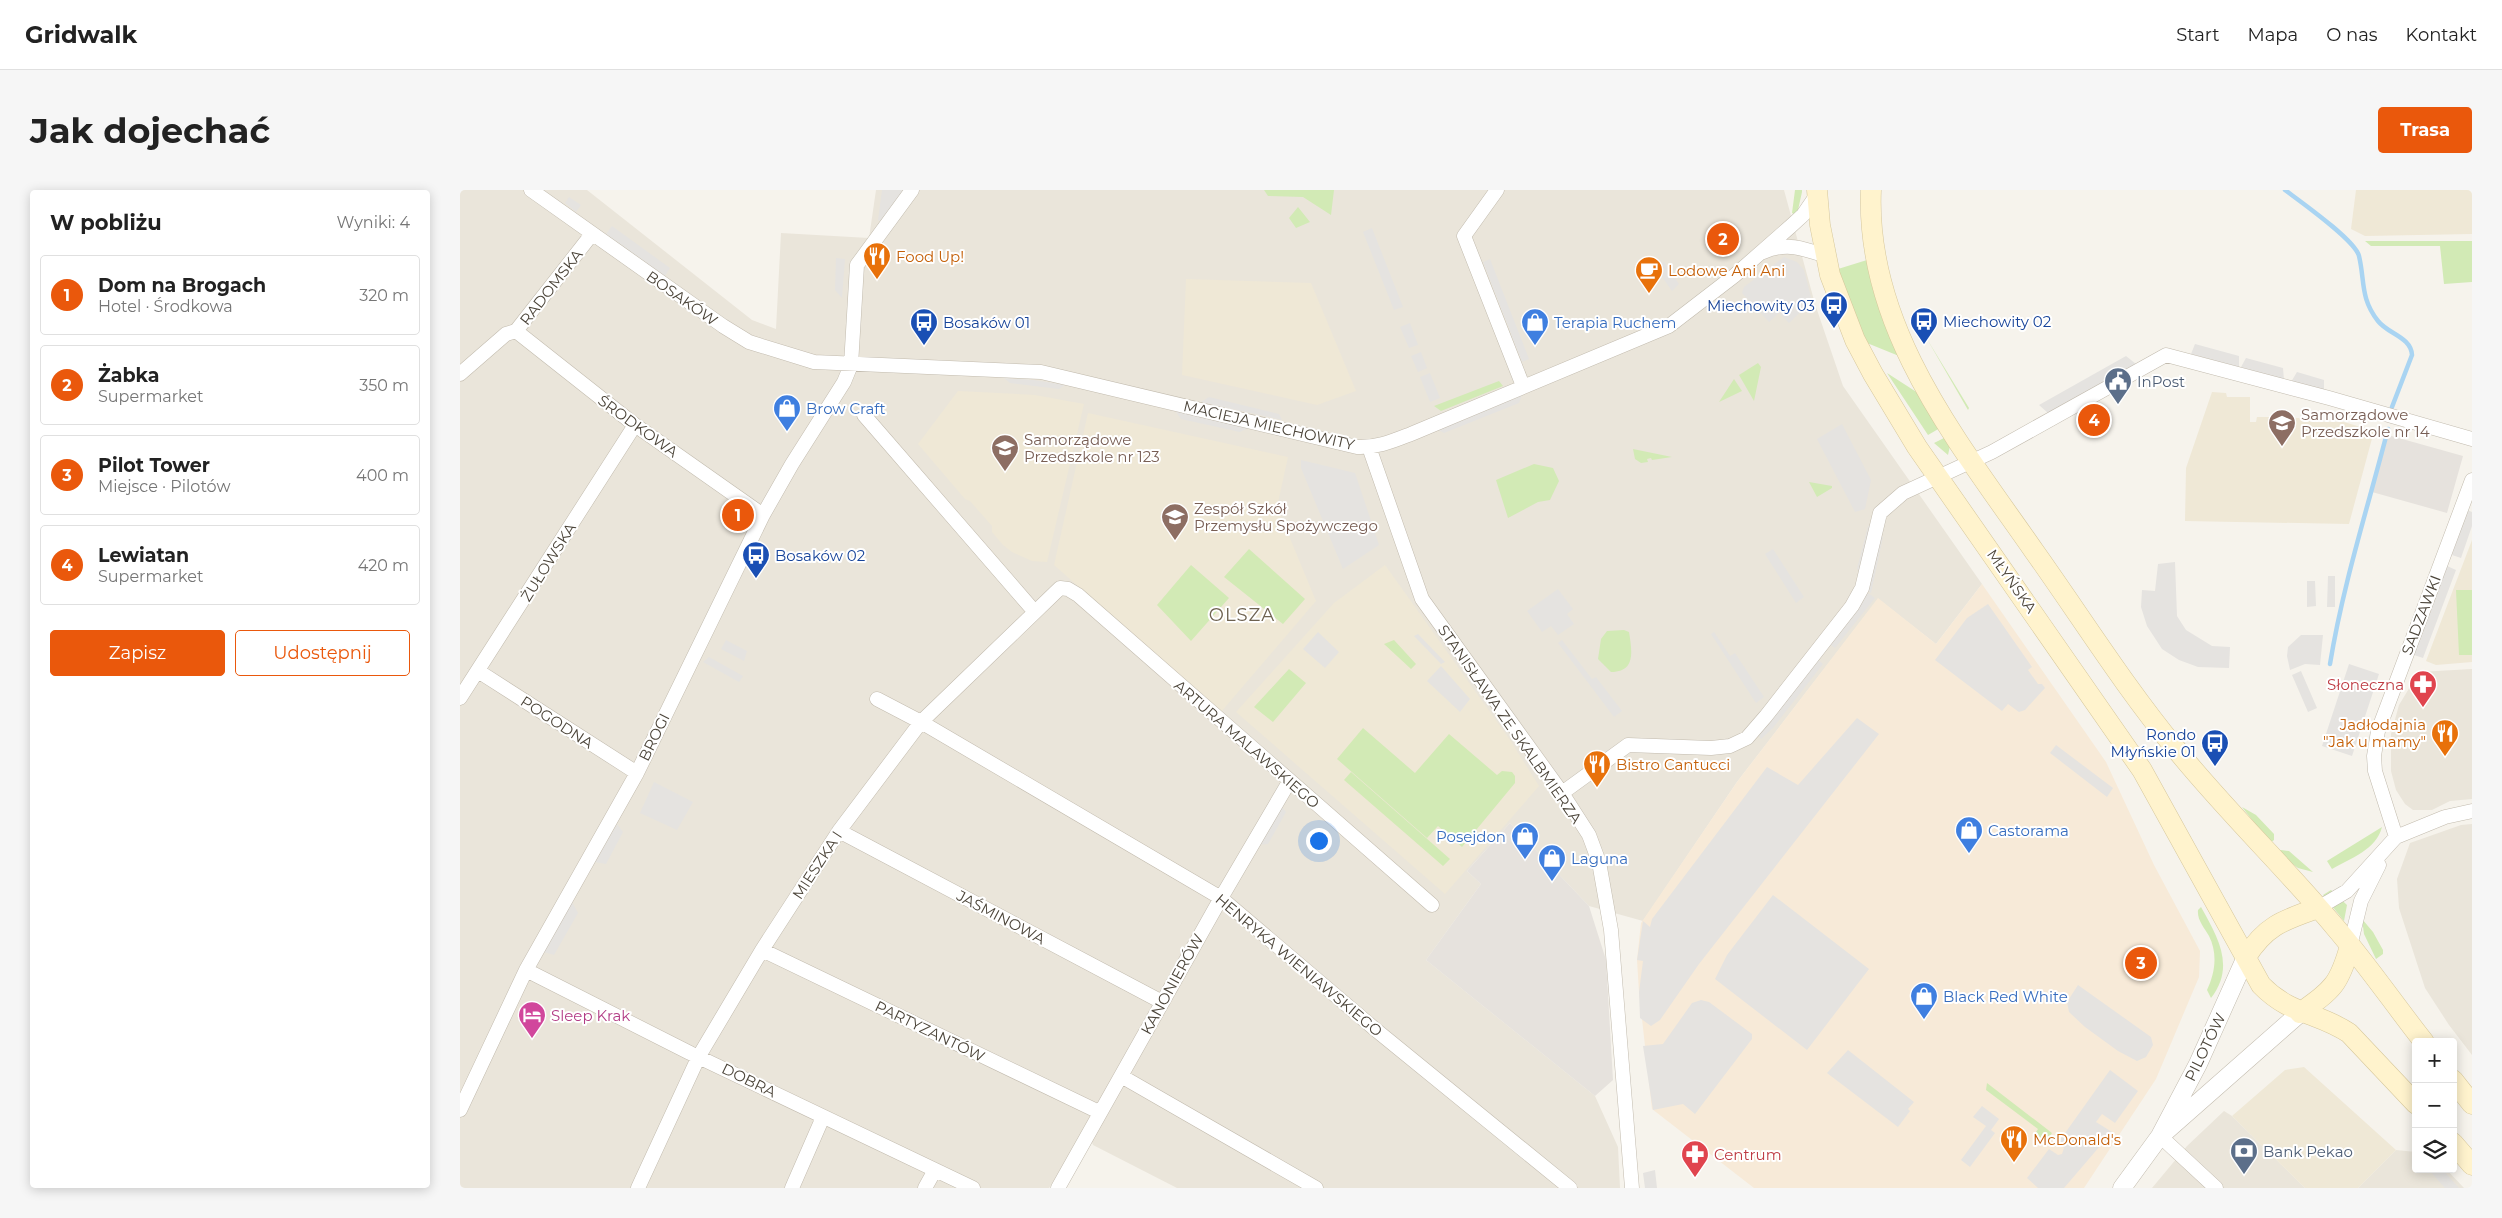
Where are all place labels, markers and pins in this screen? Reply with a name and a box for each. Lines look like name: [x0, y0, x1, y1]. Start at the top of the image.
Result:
pin: 2: [1707, 220, 1739, 258]
restaurant icon: Food Up!: [862, 241, 892, 280]
place label: Food Up!: [896, 247, 964, 266]
cafe icon: Lodowe Ani Ani: [1634, 255, 1664, 294]
place label: Lodowe Ani Ani: [1668, 261, 1785, 280]
bus stop icon: Miechowity 03: [1819, 290, 1849, 329]
place label: Miechowity 03: [1707, 296, 1815, 315]
bus stop icon: Miechowity 02: [1909, 306, 1939, 345]
bus stop icon: Bosaków 01: [909, 307, 939, 346]
shop icon: Terapia Ruchem: [1520, 307, 1550, 346]
place label: Miechowity 02: [1943, 312, 2051, 331]
place label: Bosaków 01: [943, 313, 1030, 332]
place label: Terapia Ruchem: [1554, 313, 1676, 332]
public building icon: InPost: [2103, 366, 2133, 405]
place label: InPost: [2137, 372, 2185, 391]
shop icon: Brow Craft: [772, 393, 802, 432]
place label: Brow Craft: [806, 399, 886, 418]
pin: 4: [2078, 401, 2110, 439]
place label: Samorządowe Przedszkole nr 14: [2301, 405, 2430, 441]
school or university icon: Samorządowe Przedszkole nr 14: [2267, 408, 2297, 447]
place label: Samorządowe Przedszkole nr 123: [1024, 430, 1160, 466]
school or university icon: Samorządowe Przedszkole nr 123: [990, 433, 1020, 472]
pin: 1: [722, 496, 754, 534]
place label: Zespół Szkół Przemysłu Spożywczego: [1194, 499, 1378, 535]
school or university icon: Zespół Szkół Przemysłu Spożywczego: [1160, 502, 1190, 541]
bus stop icon: Bosaków 02: [741, 540, 771, 579]
place label: Bosaków 02: [775, 546, 865, 565]
pharmacy icon: Słoneczna: [2408, 669, 2438, 708]
place label: Słoneczna: [2327, 675, 2404, 694]
place label: Jadłodajnia "Jak u mamy": [2323, 715, 2426, 751]
restaurant icon: Jadłodajnia "Jak u mamy": [2430, 718, 2460, 757]
place label: Rondo Młyńskie 01: [2111, 725, 2196, 761]
bus stop icon: Rondo Młyńskie 01: [2200, 728, 2230, 767]
restaurant icon: Bistro Cantucci: [1582, 749, 1612, 788]
place label: Bistro Cantucci: [1616, 755, 1730, 774]
shop icon: Castorama: [1954, 815, 1984, 854]
shop icon: Posejdon: [1510, 821, 1540, 860]
place label: Castorama: [1988, 821, 2069, 840]
place label: Posejdon: [1436, 827, 1506, 846]
shop icon: Laguna: [1537, 843, 1567, 882]
place label: Laguna: [1571, 849, 1628, 868]
pin: 3: [2125, 944, 2157, 982]
shop icon: Black Red White: [1909, 981, 1939, 1020]
place label: Black Red White: [1943, 987, 2068, 1006]
hotel icon: Sleep Krak: [517, 1000, 547, 1039]
place label: Sleep Krak: [551, 1006, 630, 1025]
restaurant icon: McDonald's: [1999, 1124, 2029, 1163]
place label: McDonald's: [2033, 1130, 2121, 1149]
bank icon: Bank Pekao: [2229, 1136, 2259, 1175]
pharmacy icon: Centrum: [1680, 1139, 1710, 1178]
place label: Bank Pekao: [2263, 1142, 2353, 1161]
place label: Centrum: [1714, 1145, 1782, 1164]

